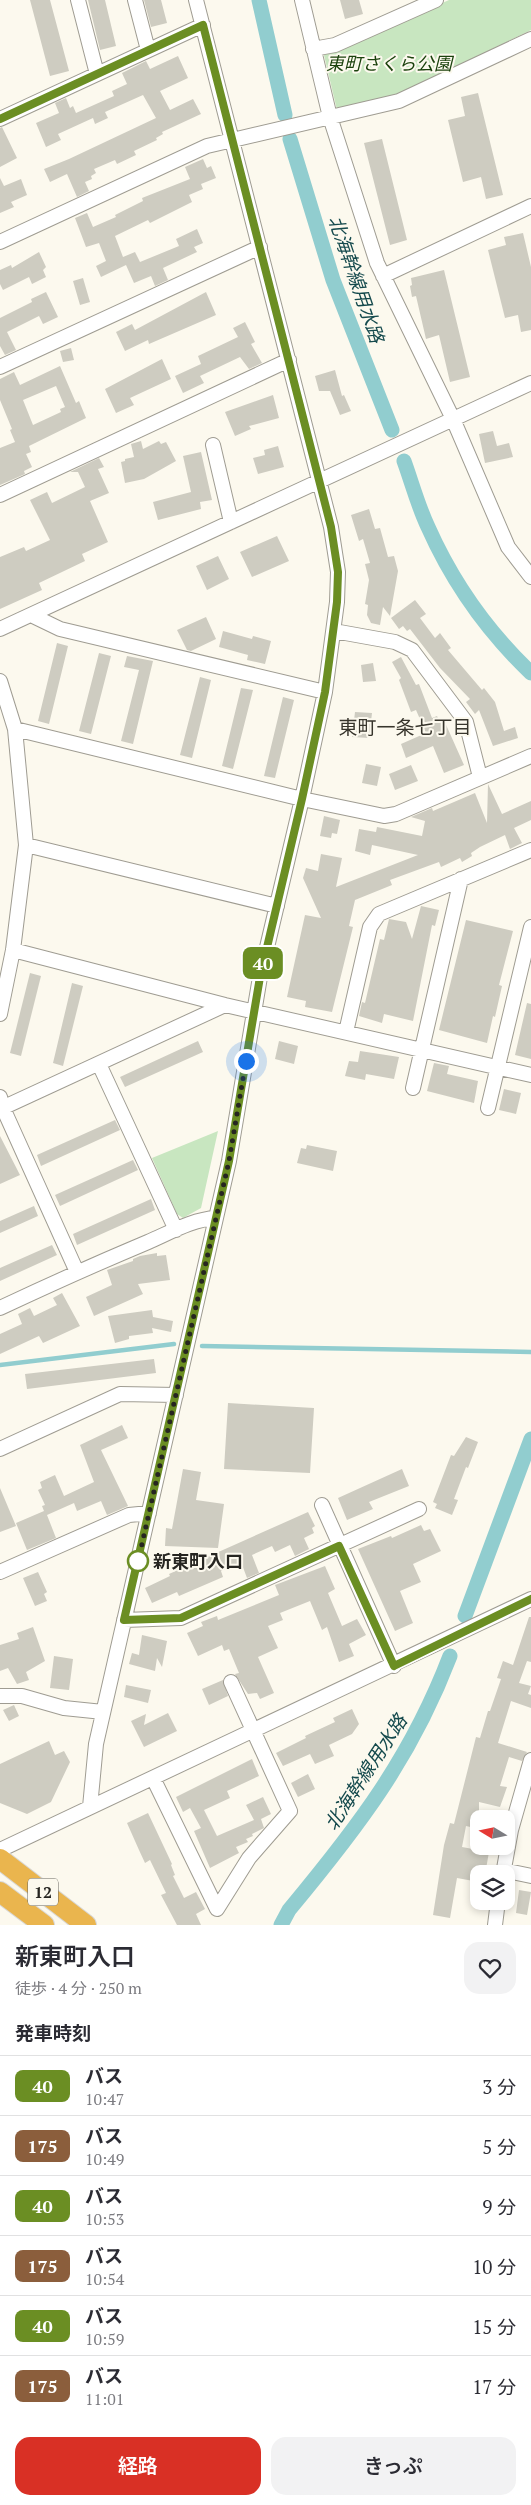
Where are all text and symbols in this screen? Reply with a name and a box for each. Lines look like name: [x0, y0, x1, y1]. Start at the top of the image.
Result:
park label: 東町さくら公園: [326, 51, 455, 75]
water label: 北海幹線用水路: [324, 212, 391, 348]
district label: 東町一条七丁目: [338, 714, 472, 739]
line badge: 40: [240, 947, 286, 979]
text: 40: [253, 951, 273, 975]
your location: [234, 1049, 259, 1074]
place label: 新東町入口: [153, 1549, 243, 1573]
marker: 新東町入口: [127, 1550, 149, 1572]
water label: 北海幹線用水路: [318, 1708, 413, 1835]
north arrow: [470, 1810, 515, 1855]
map controls: [470, 1810, 515, 1910]
button: layers: [470, 1865, 515, 1910]
road number: 12: [28, 1878, 58, 1905]
text: 新東町入口: [15, 1940, 135, 1972]
button: heart: [464, 1942, 516, 1994]
text: 徒歩 · 4 分 · 250 m: [15, 1977, 142, 1999]
text: 発車時刻: [15, 2020, 91, 2045]
text: バス: [85, 2063, 123, 2088]
text: 40: [32, 2074, 53, 2098]
text: 3 分: [482, 2074, 516, 2099]
text: 10:47: [85, 2088, 124, 2110]
text: バス: [85, 2123, 123, 2148]
text: 175: [27, 2134, 58, 2158]
text: 5 分: [482, 2134, 516, 2159]
text: 10:49: [85, 2148, 124, 2170]
text: バス: [85, 2183, 123, 2208]
text: 40: [32, 2194, 53, 2218]
text: 9 分: [482, 2194, 516, 2219]
text: 10:53: [85, 2208, 124, 2230]
text: バス: [85, 2243, 123, 2268]
text: 175: [27, 2254, 58, 2278]
text: 10 分: [472, 2254, 516, 2279]
text: 10:54: [85, 2268, 124, 2290]
text: バス: [85, 2303, 123, 2328]
text: 40: [32, 2314, 53, 2338]
text: 15 分: [472, 2314, 516, 2339]
text: 10:59: [85, 2328, 124, 2350]
text: バス: [85, 2363, 123, 2388]
text: 175: [27, 2374, 58, 2398]
text: 17 分: [472, 2374, 516, 2399]
text: 11:01: [85, 2388, 124, 2410]
button: 経路: [15, 2437, 261, 2495]
button: きっぷ: [271, 2437, 516, 2495]

